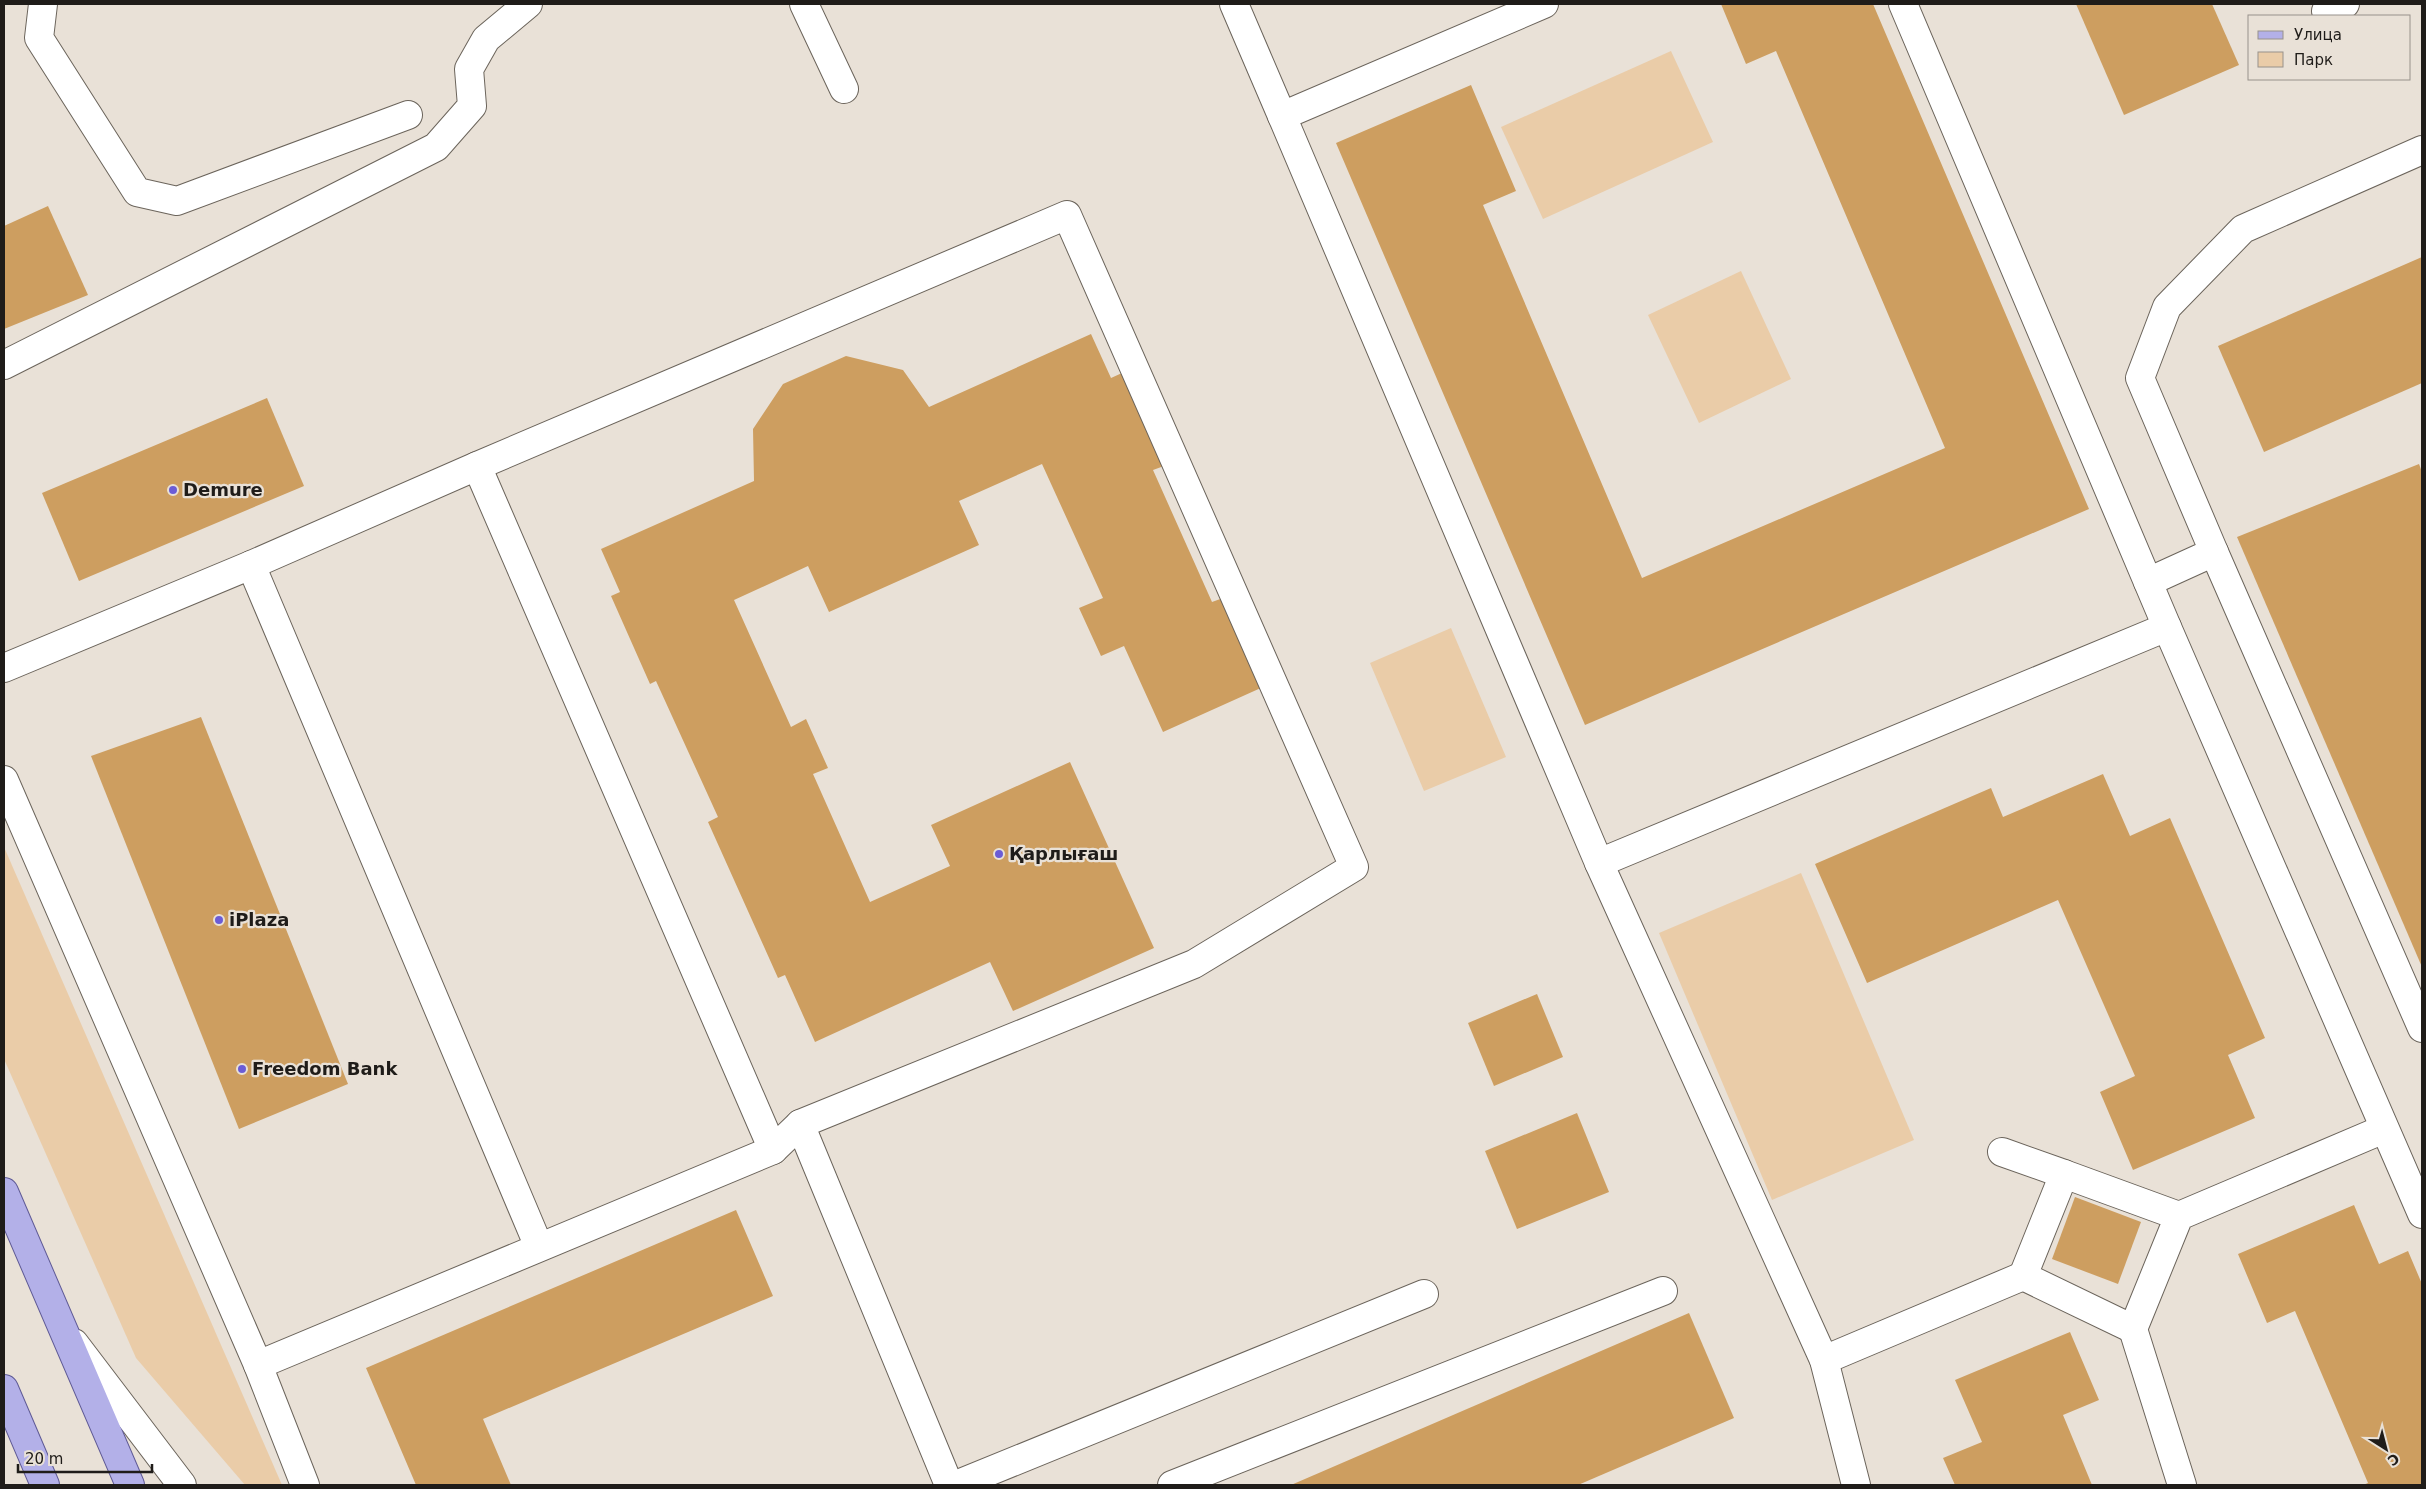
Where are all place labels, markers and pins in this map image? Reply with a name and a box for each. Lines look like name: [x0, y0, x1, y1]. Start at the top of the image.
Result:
place label: Demure: [183, 479, 263, 500]
marker: Demure: [167, 484, 179, 496]
place label: Қарлығаш: [1009, 843, 1118, 864]
marker: Қарлығаш: [993, 848, 1005, 860]
place label: iPlaza: [229, 909, 289, 930]
marker: iPlaza: [213, 914, 225, 926]
place label: Freedom Bank: [252, 1058, 398, 1079]
marker: Freedom Bank: [236, 1063, 248, 1075]

